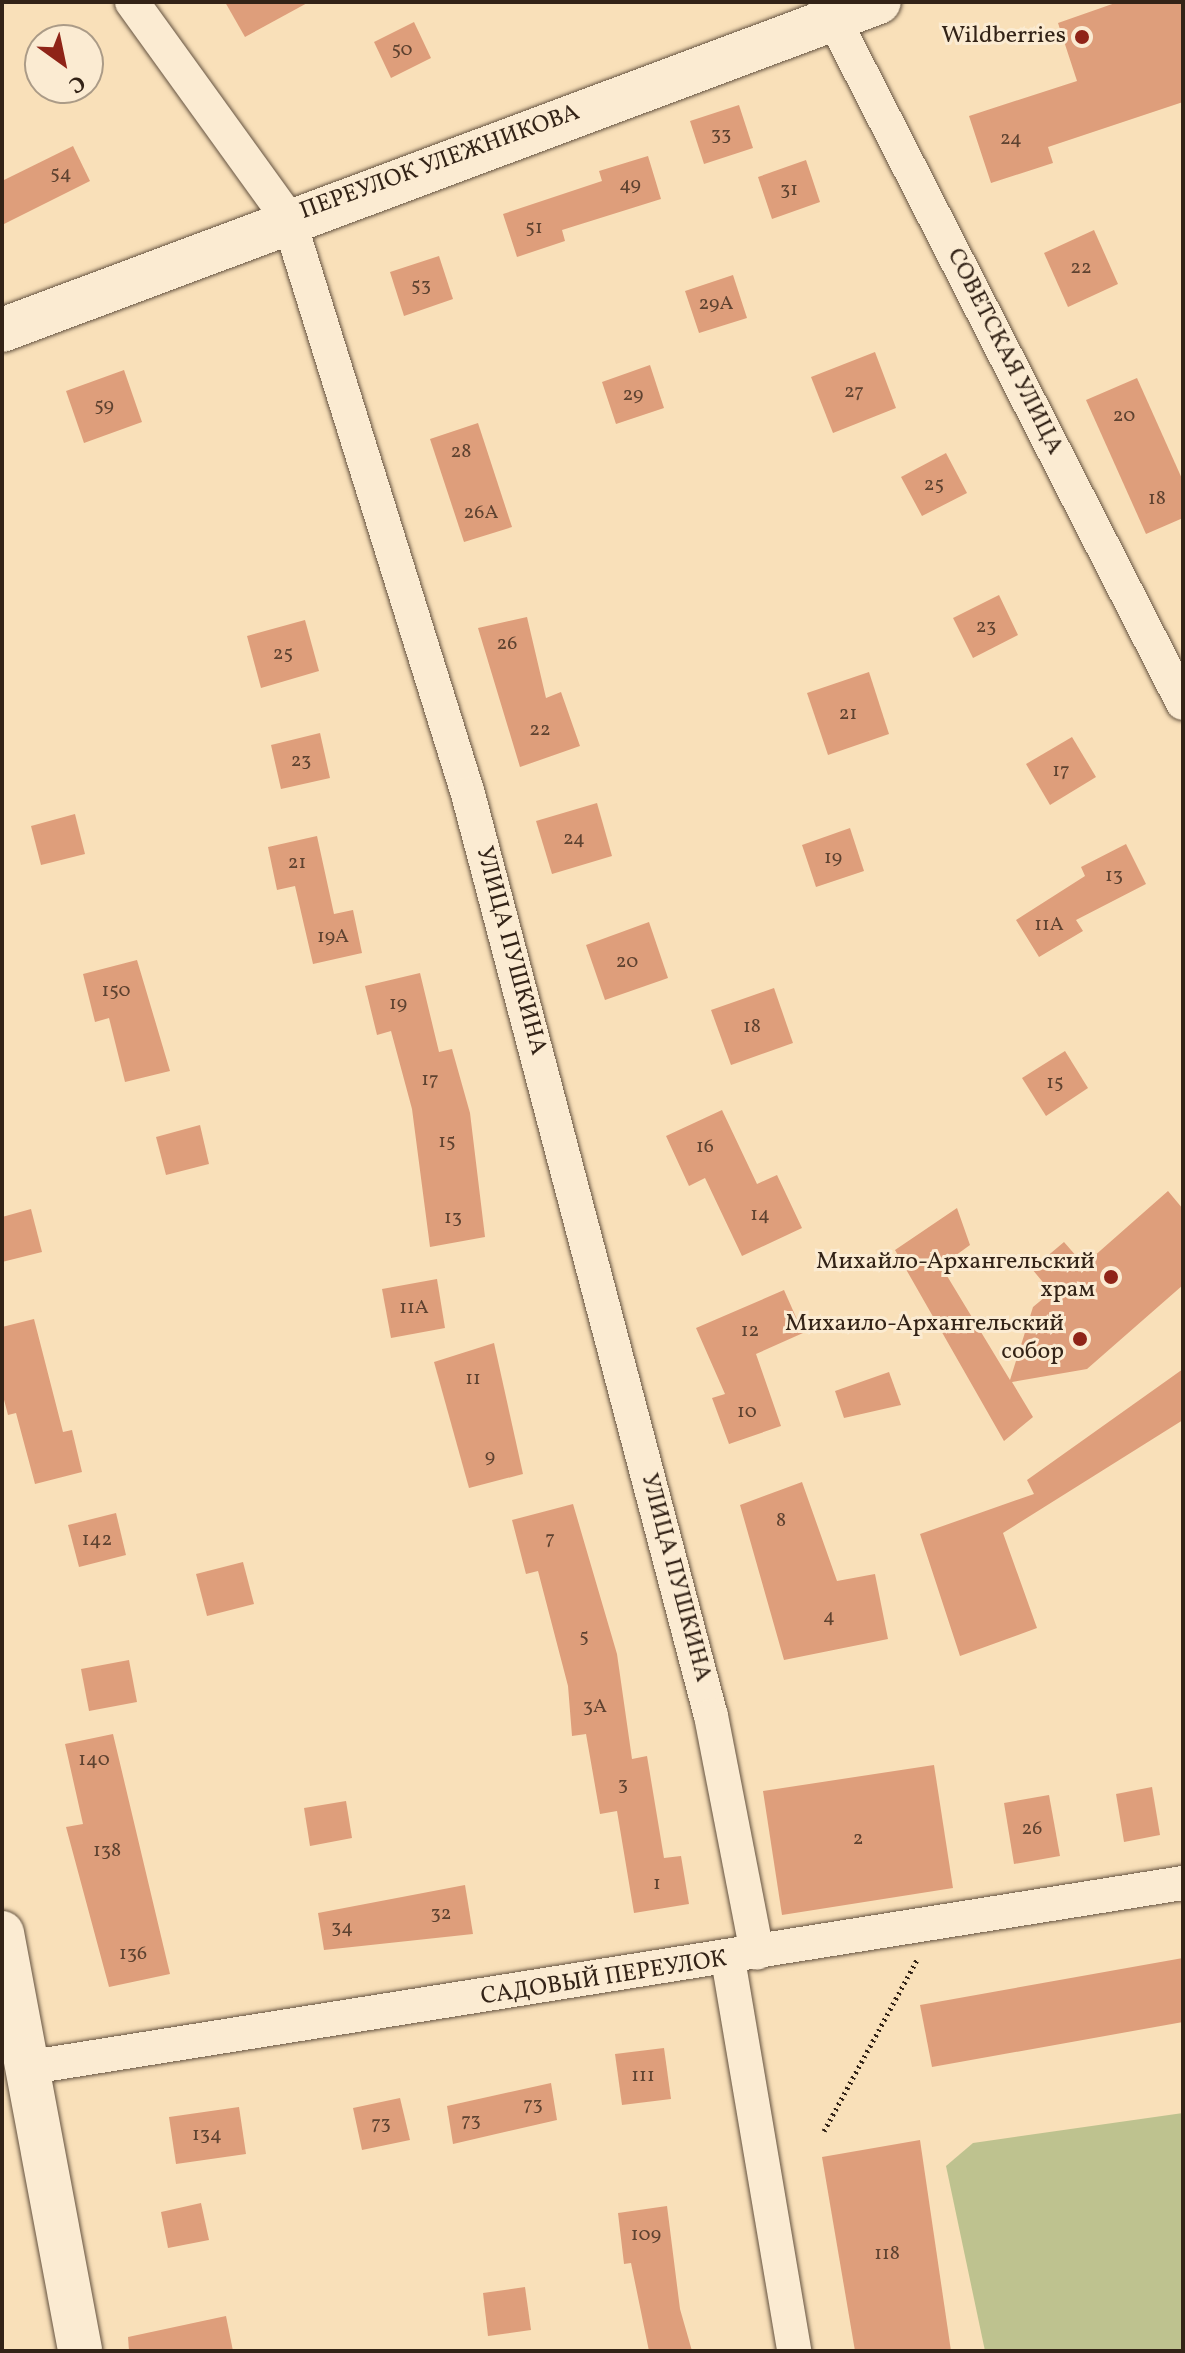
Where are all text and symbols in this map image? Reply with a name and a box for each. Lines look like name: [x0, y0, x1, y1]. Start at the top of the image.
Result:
place label: Wildberries: [941, 23, 1066, 51]
north arrow: [24, 24, 104, 104]
marker: Wildberries: [1073, 28, 1091, 46]
house number: 50: [391, 38, 413, 62]
text: С: [62, 66, 91, 100]
street label: ПЕРЕУЛОК УЛЕЖНИКОВА: [296, 99, 584, 227]
house number: 33: [711, 123, 731, 147]
house number: 24: [1000, 127, 1022, 151]
house number: 54: [50, 162, 72, 186]
house number: 49: [619, 173, 641, 197]
house number: 31: [780, 178, 798, 202]
house number: 51: [525, 216, 543, 240]
street label: СОВЕТСКАЯ УЛИЦА: [940, 244, 1068, 460]
house number: 22: [1070, 256, 1092, 280]
house number: 53: [411, 274, 431, 298]
house number: 29А: [699, 292, 733, 316]
house number: 27: [844, 380, 864, 404]
house number: 29: [623, 383, 643, 407]
house number: 59: [94, 394, 114, 418]
house number: 20: [1113, 404, 1135, 428]
house number: 28: [451, 440, 471, 464]
house number: 25: [924, 473, 944, 497]
house number: 18: [1148, 487, 1166, 511]
house number: 26А: [464, 501, 498, 525]
house number: 23: [976, 615, 996, 639]
house number: 26: [497, 632, 517, 656]
house number: 25: [273, 642, 293, 666]
house number: 21: [839, 702, 857, 726]
house number: 22: [529, 718, 551, 742]
house number: 23: [291, 749, 311, 773]
house number: 17: [1052, 759, 1070, 783]
house number: 24: [563, 827, 585, 851]
street label: УЛИЦА ПУШКИНА: [468, 844, 552, 1058]
house number: 19: [824, 846, 842, 870]
house number: 21: [288, 851, 306, 875]
house number: 13: [1105, 864, 1123, 888]
house number: 11А: [1034, 913, 1064, 937]
house number: 19А: [317, 925, 349, 949]
house number: 20: [616, 950, 638, 974]
house number: 150: [102, 979, 130, 1003]
house number: 19: [389, 992, 407, 1016]
house number: 18: [743, 1015, 761, 1039]
house number: 17: [421, 1068, 439, 1092]
house number: 15: [1046, 1071, 1064, 1095]
house number: 15: [438, 1130, 456, 1154]
house number: 16: [696, 1135, 714, 1159]
house number: 14: [750, 1203, 770, 1227]
house number: 13: [444, 1206, 462, 1230]
place label: Михайло-Архангельский храм: [816, 1249, 1095, 1305]
marker: Михайло-Архангельский храм: [1102, 1268, 1120, 1286]
house number: 11А: [399, 1296, 429, 1320]
place label: Михаило-Архангельский собор: [785, 1311, 1064, 1367]
house number: 12: [741, 1319, 759, 1343]
marker: Михаило-Архангельский собор: [1071, 1330, 1089, 1348]
house number: 11: [465, 1367, 481, 1391]
house number: 10: [737, 1400, 757, 1424]
house number: 9: [485, 1445, 495, 1469]
street label: УЛИЦА ПУШКИНА: [633, 1471, 717, 1685]
house number: 8: [776, 1509, 786, 1533]
house number: 7: [545, 1527, 555, 1551]
house number: 142: [82, 1528, 112, 1552]
house number: 4: [823, 1605, 835, 1629]
house number: 5: [579, 1625, 589, 1649]
house number: 3А: [583, 1695, 607, 1719]
house number: 140: [78, 1748, 110, 1772]
house number: 3: [618, 1773, 628, 1797]
house number: 26: [1022, 1817, 1042, 1841]
house number: 2: [853, 1827, 863, 1851]
house number: 138: [93, 1839, 121, 1863]
house number: 1: [653, 1872, 661, 1896]
house number: 32: [431, 1902, 451, 1926]
house number: 34: [331, 1916, 353, 1940]
house number: 136: [119, 1942, 147, 1966]
street label: САДОВЫЙ ПЕРЕУЛОК: [479, 1945, 729, 2013]
house number: 111: [631, 2064, 655, 2088]
house number: 73: [523, 2093, 543, 2117]
house number: 73: [461, 2109, 481, 2133]
house number: 73: [371, 2112, 391, 2136]
house number: 134: [192, 2123, 222, 2147]
house number: 109: [631, 2223, 661, 2247]
house number: 118: [874, 2242, 900, 2266]

